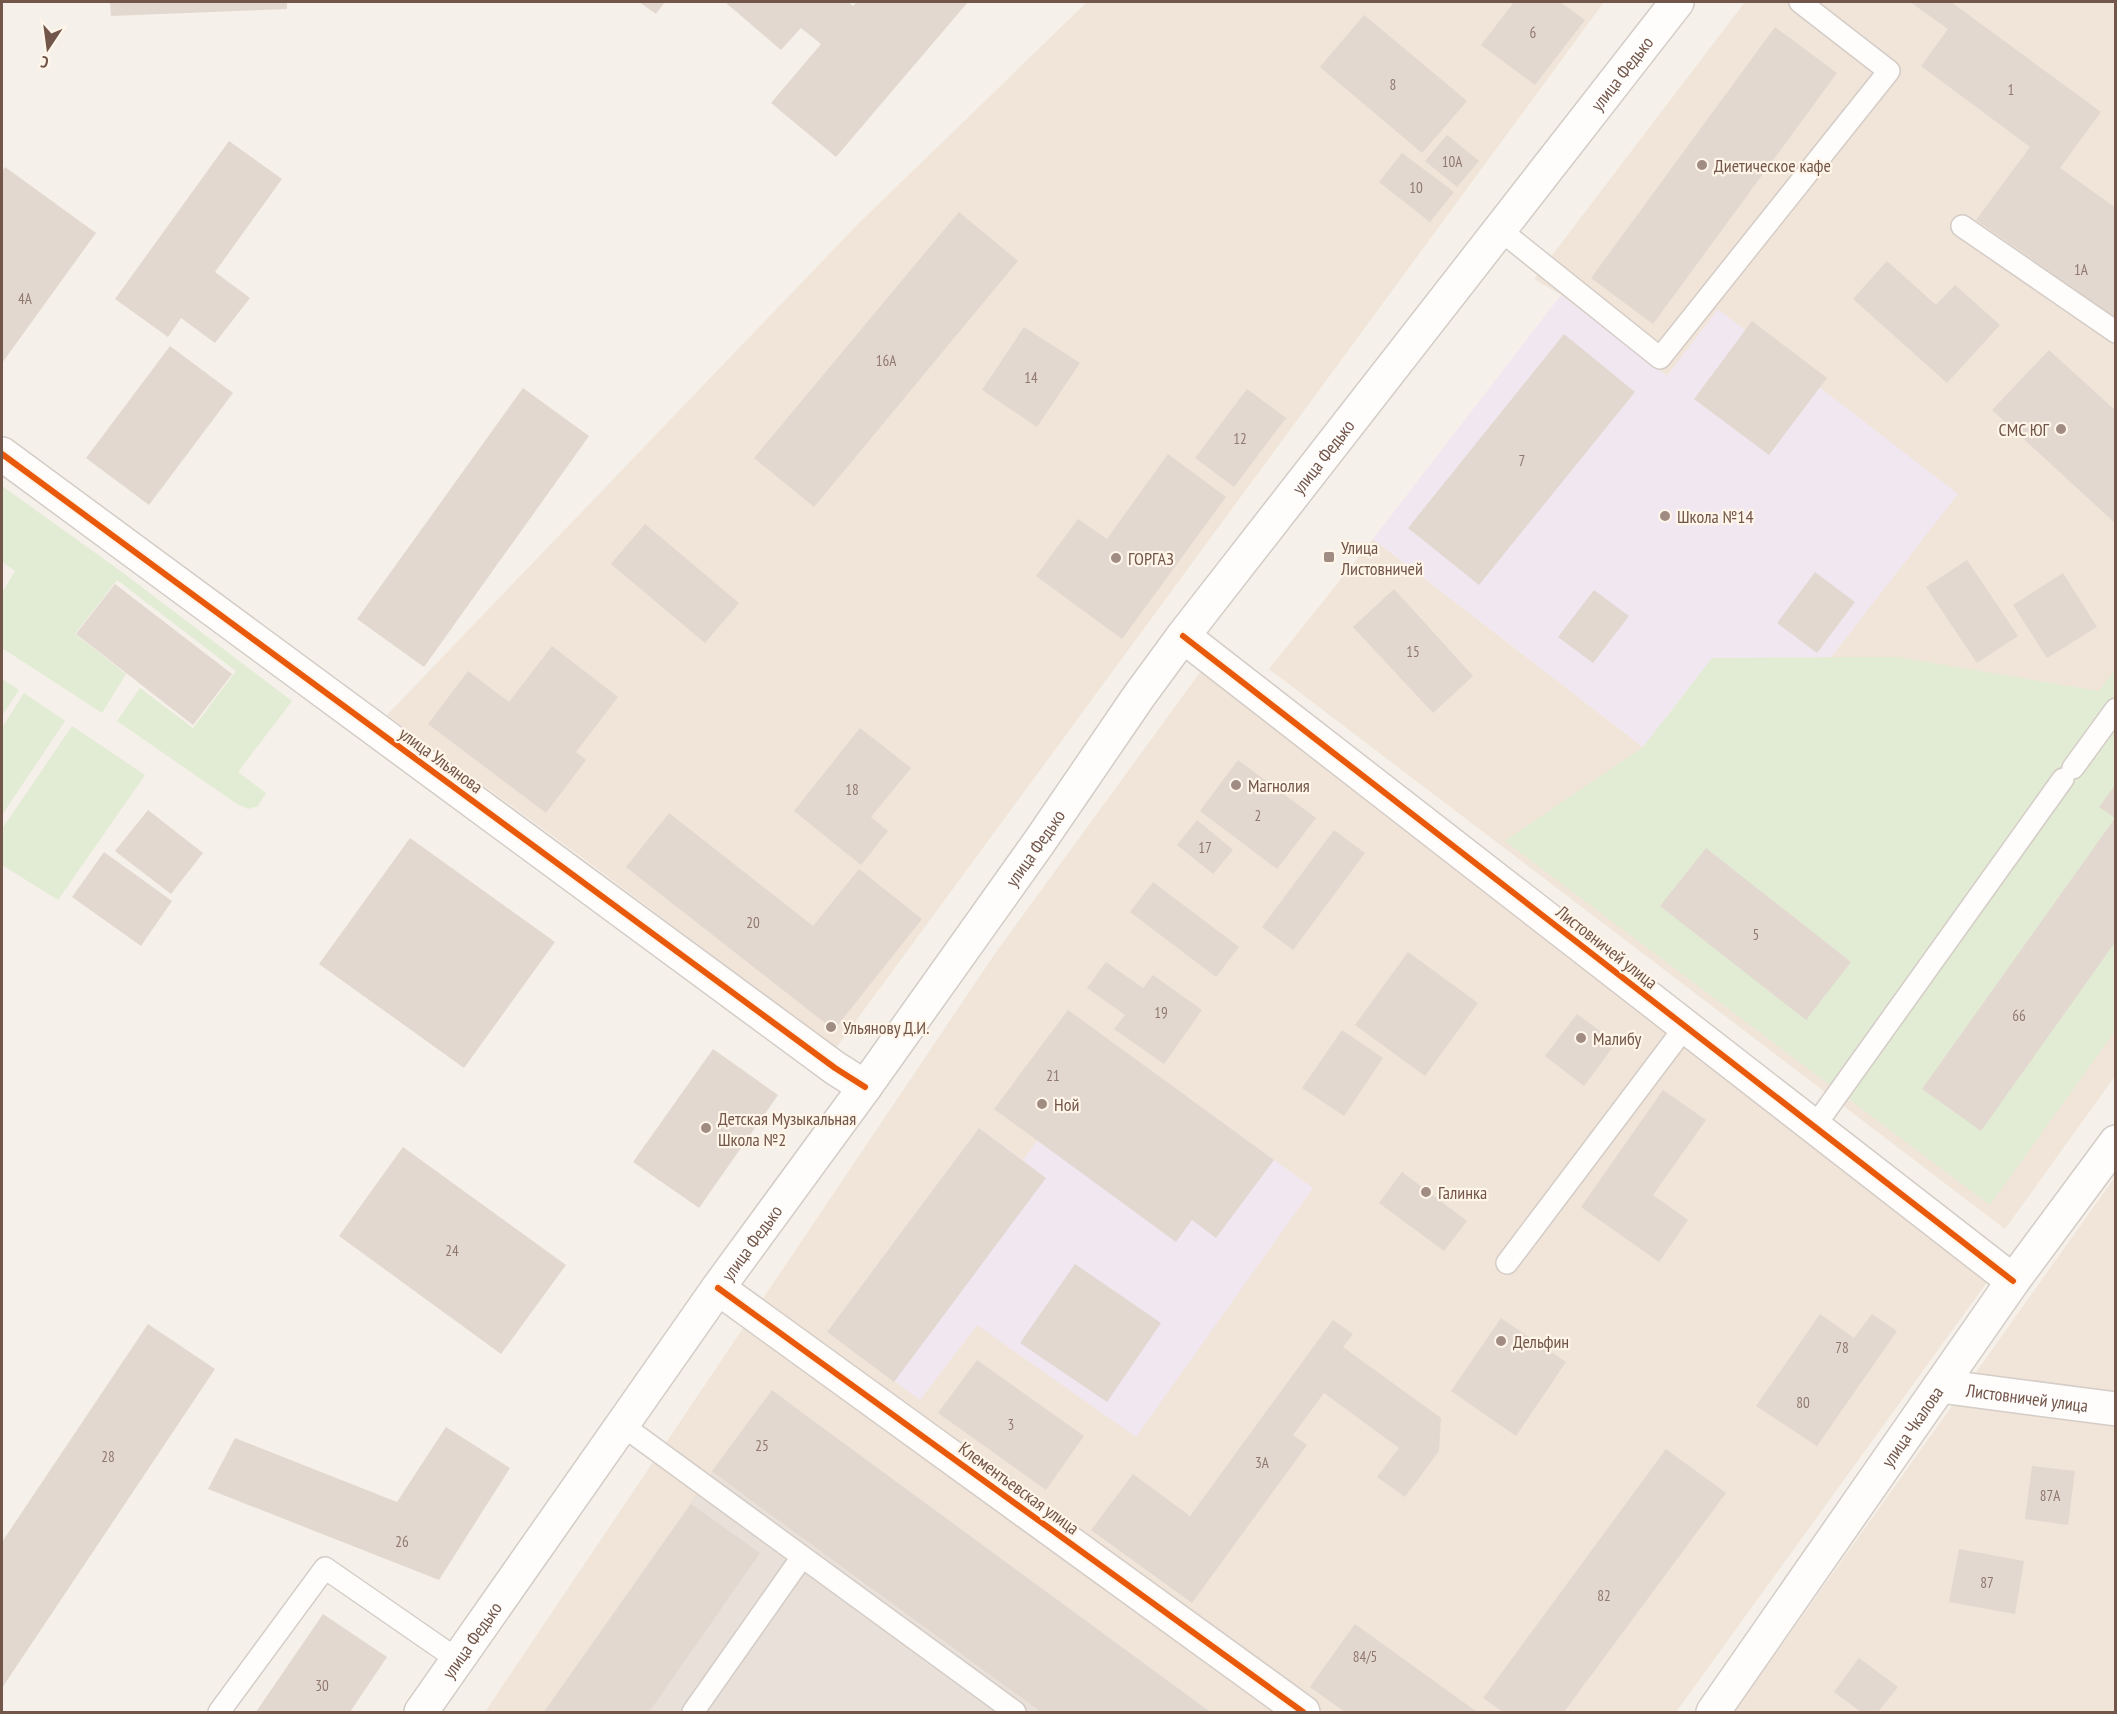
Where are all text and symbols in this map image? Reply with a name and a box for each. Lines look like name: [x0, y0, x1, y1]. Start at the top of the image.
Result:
north arrow: [18, 18, 78, 78]
house number: 6: [1530, 23, 1537, 42]
street label: улица Федько: [1585, 31, 1658, 115]
text: С: [38, 52, 50, 73]
house number: 8: [1390, 75, 1396, 94]
house number: 1: [2008, 80, 2014, 99]
house number: 10А: [1442, 152, 1463, 171]
place label: Диетическое кафе: [1714, 154, 1831, 177]
marker: Диетическое кафе: [1695, 158, 1709, 172]
house number: 10: [1409, 178, 1423, 197]
house number: 1А: [2074, 260, 2089, 279]
house number: 4А: [18, 289, 33, 308]
house number: 16А: [876, 351, 897, 370]
house number: 14: [1024, 368, 1038, 387]
street label: улица Федько: [1286, 414, 1359, 499]
place label: СМС ЮГ: [1998, 418, 2050, 441]
marker: СМС ЮГ: [2054, 422, 2068, 436]
house number: 12: [1233, 429, 1247, 448]
house number: 7: [1519, 451, 1525, 470]
place label: Школа №14: [1677, 505, 1754, 528]
marker: Школа №14: [1658, 509, 1672, 523]
place label: Улица Листовничей: [1340, 536, 1423, 580]
place label: ГОРГАЗ: [1128, 547, 1174, 570]
marker: Улица Листовничей: [1322, 550, 1336, 564]
marker: ГОРГАЗ: [1109, 551, 1123, 565]
house number: 15: [1406, 642, 1420, 661]
street label: улица Ульянова: [395, 722, 487, 798]
place label: Магнолия: [1248, 774, 1310, 797]
marker: Магнолия: [1229, 778, 1243, 792]
house number: 18: [845, 780, 859, 799]
street label: улица Федько: [1000, 805, 1070, 891]
house number: 2: [1255, 806, 1261, 825]
house number: 17: [1198, 838, 1212, 857]
street label: Листовничей улица: [1551, 900, 1662, 994]
house number: 20: [746, 913, 760, 932]
house number: 5: [1753, 925, 1759, 944]
house number: 19: [1154, 1003, 1168, 1022]
house number: 66: [2012, 1006, 2026, 1025]
place label: Ульянову Д.И.: [843, 1016, 929, 1039]
marker: Ульянову Д.И.: [824, 1020, 838, 1034]
place label: Малибу: [1593, 1027, 1641, 1050]
marker: Малибу: [1574, 1031, 1588, 1045]
house number: 21: [1046, 1066, 1060, 1085]
place label: Ной: [1054, 1093, 1079, 1116]
marker: Ной: [1035, 1097, 1049, 1111]
place label: Детская Музыкальная Школа №2: [718, 1107, 856, 1151]
marker: Детская Музыкальная Школа №2: [699, 1121, 713, 1135]
place label: Галинка: [1438, 1181, 1487, 1204]
marker: Галинка: [1419, 1185, 1433, 1199]
street label: улица Федько: [716, 1200, 787, 1285]
house number: 24: [445, 1241, 459, 1260]
place label: Дельфин: [1513, 1330, 1569, 1353]
marker: Дельфин: [1494, 1334, 1508, 1348]
house number: 78: [1835, 1338, 1849, 1357]
street label: Листовничей улица: [1964, 1378, 2090, 1417]
street label: улица Чкалова: [1876, 1382, 1948, 1471]
house number: 80: [1796, 1393, 1810, 1412]
house number: 3: [1008, 1415, 1014, 1434]
house number: 25: [755, 1436, 769, 1455]
street label: Клементьевская улица: [954, 1437, 1084, 1539]
house number: 28: [101, 1447, 115, 1466]
house number: 3А: [1255, 1453, 1270, 1472]
house number: 87А: [2040, 1486, 2061, 1505]
house number: 26: [395, 1532, 409, 1551]
house number: 87: [1980, 1573, 1994, 1592]
house number: 82: [1597, 1586, 1611, 1605]
street label: улица Федько: [437, 1597, 506, 1683]
house number: 84/5: [1353, 1647, 1377, 1666]
house number: 30: [315, 1676, 329, 1695]

